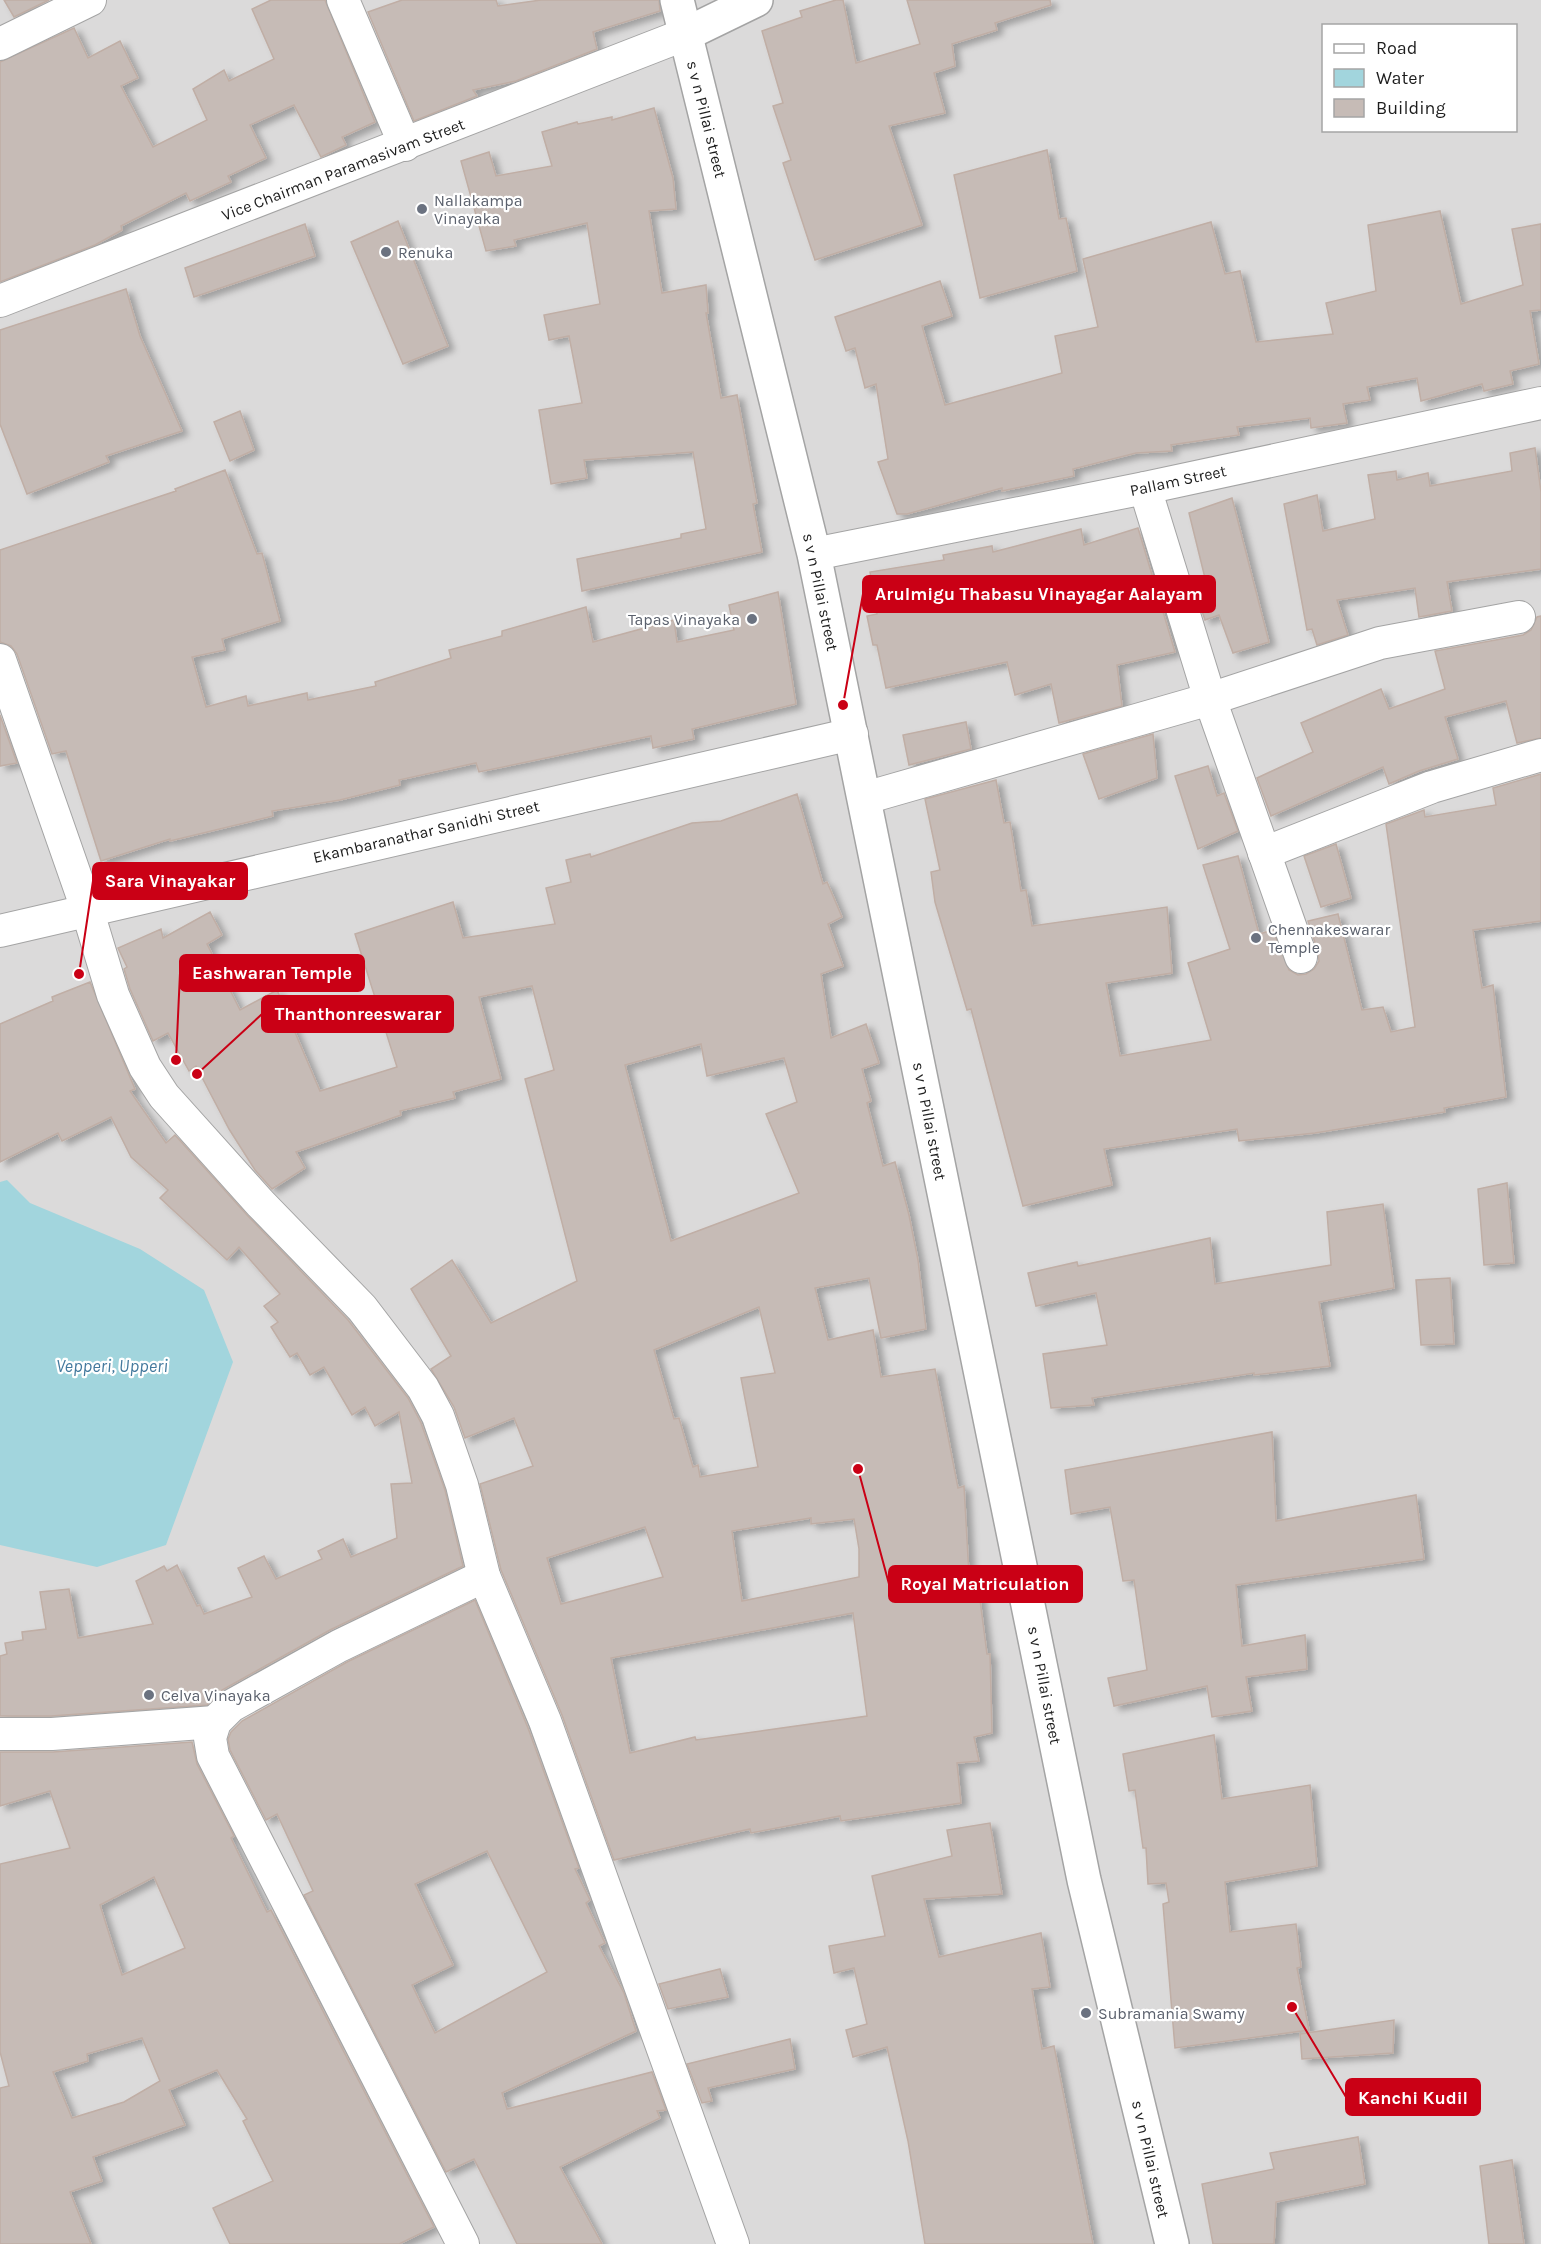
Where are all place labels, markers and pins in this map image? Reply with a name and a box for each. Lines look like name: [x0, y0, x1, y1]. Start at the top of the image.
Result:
place label: Nallakampa Vinayaka: [434, 191, 522, 228]
marker: Nallakampa Vinayaka: [415, 202, 429, 216]
place label: Renuka: [398, 243, 453, 262]
marker: Renuka: [379, 245, 393, 259]
callout: Arulmigu Thabasu Vinayagar Aalayam: [863, 576, 1215, 612]
place label: Tapas Vinayaka: [628, 610, 740, 629]
marker: Tapas Vinayaka: [745, 612, 759, 626]
callout: Sara Vinayakar: [93, 863, 247, 899]
place label: Chennakeswarar Temple: [1268, 920, 1390, 957]
marker: Chennakeswarar Temple: [1249, 931, 1263, 945]
callout: Eashwaran Temple: [180, 955, 364, 991]
callout: Thanthonreeswarar: [262, 996, 453, 1032]
callout: Royal Matriculation: [889, 1566, 1082, 1602]
place label: Celva Vinayaka: [161, 1686, 270, 1705]
marker: Celva Vinayaka: [142, 1688, 156, 1702]
place label: Subramania Swamy: [1098, 2004, 1245, 2023]
marker: Subramania Swamy: [1079, 2006, 1093, 2020]
callout: Kanchi Kudil: [1346, 2079, 1480, 2115]

